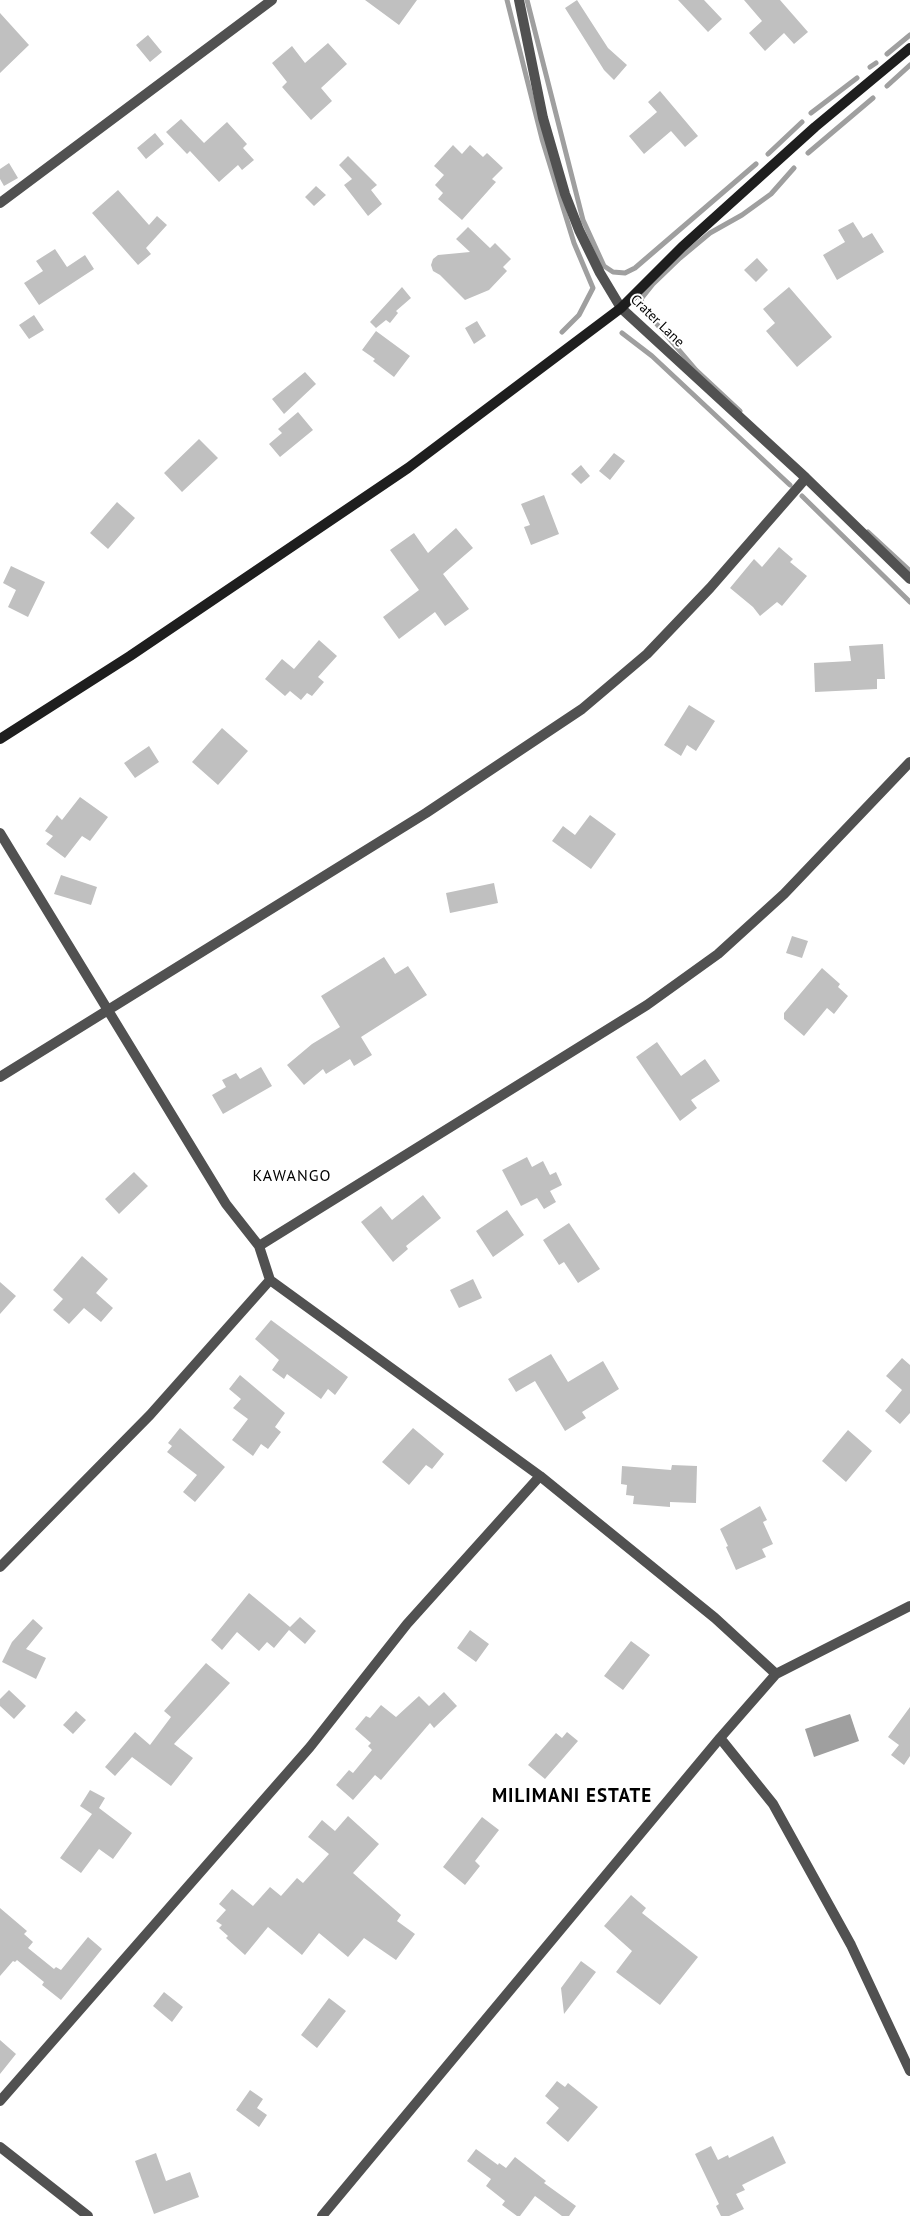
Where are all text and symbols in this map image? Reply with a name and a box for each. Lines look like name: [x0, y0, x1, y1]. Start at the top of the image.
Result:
street label: Crater Lane: [627, 291, 687, 351]
district label: KAWANGO: [252, 1166, 332, 1186]
district label: MILIMANI ESTATE: [490, 1786, 654, 1808]

